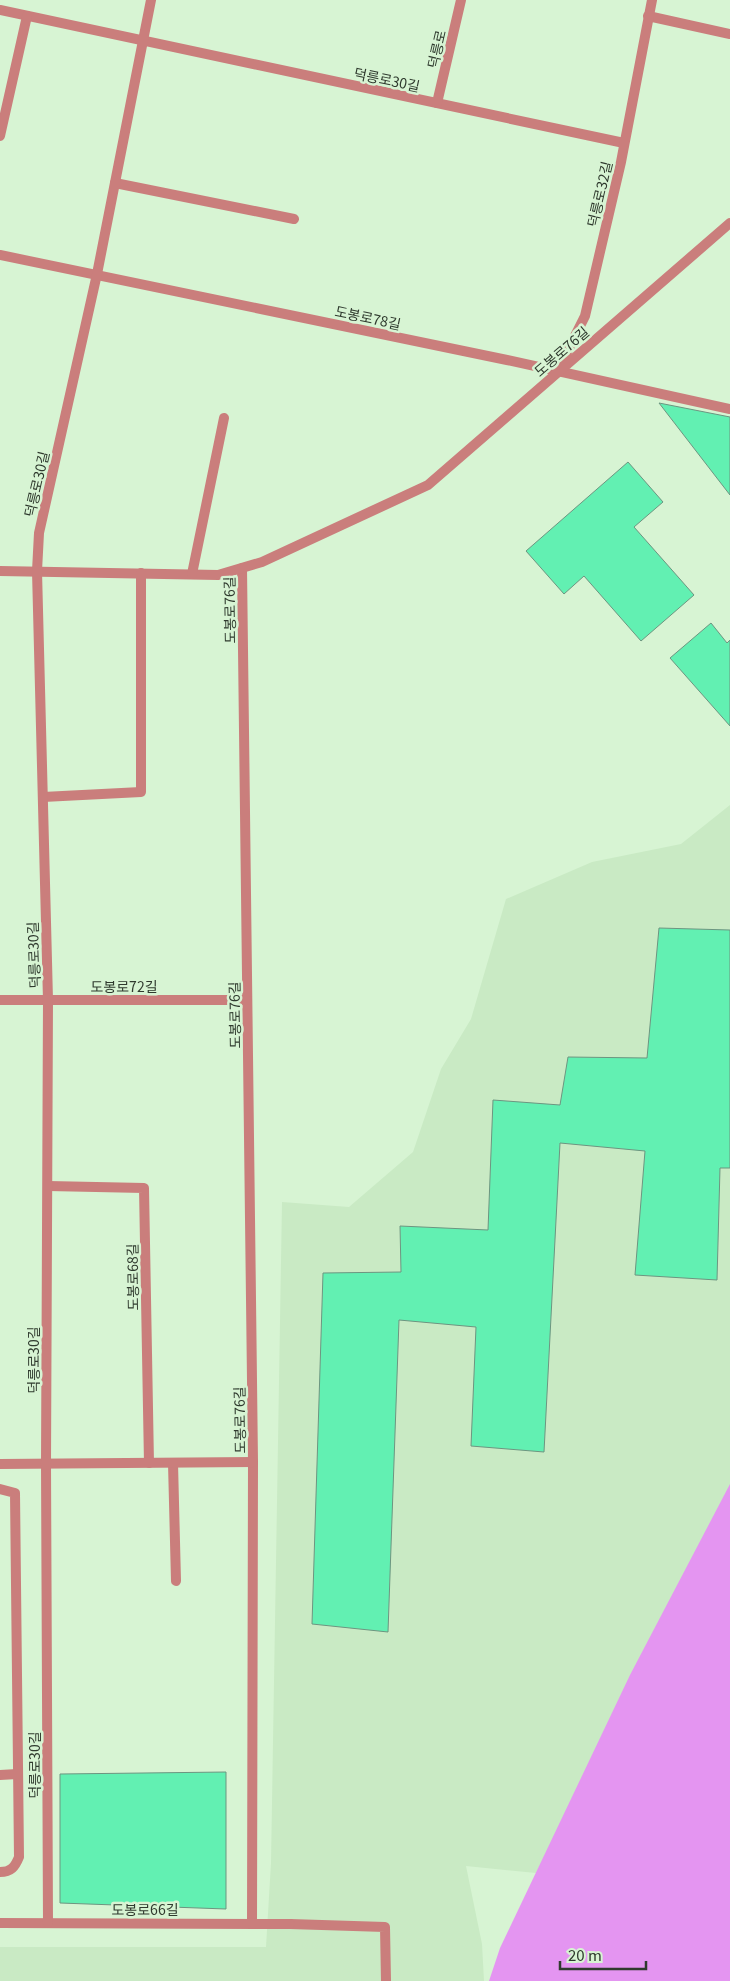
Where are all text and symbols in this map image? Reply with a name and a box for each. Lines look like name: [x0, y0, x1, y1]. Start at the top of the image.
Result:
street label: 덕릉로: [422, 28, 450, 70]
street label: 덕릉로30길: [352, 62, 422, 96]
street label: 덕릉로32길: [582, 159, 616, 229]
street label: 도봉로78길: [333, 300, 403, 334]
street label: 도봉로76길: [529, 321, 593, 381]
street label: 덕릉로30길: [19, 449, 53, 519]
street label: 도봉로76길: [218, 576, 240, 644]
street label: 덕릉로30길: [22, 921, 44, 989]
street label: 도봉로72길: [90, 976, 158, 996]
street label: 도봉로76길: [223, 981, 245, 1049]
street label: 도봉로68길: [121, 1243, 143, 1311]
street label: 덕릉로30길: [23, 1326, 43, 1394]
street label: 도봉로76길: [228, 1386, 250, 1454]
street label: 덕릉로30길: [24, 1731, 44, 1799]
street label: 도봉로66길: [111, 1899, 179, 1919]
scale bar: [560, 1938, 646, 1970]
text: 20 m: [568, 1944, 602, 1965]

